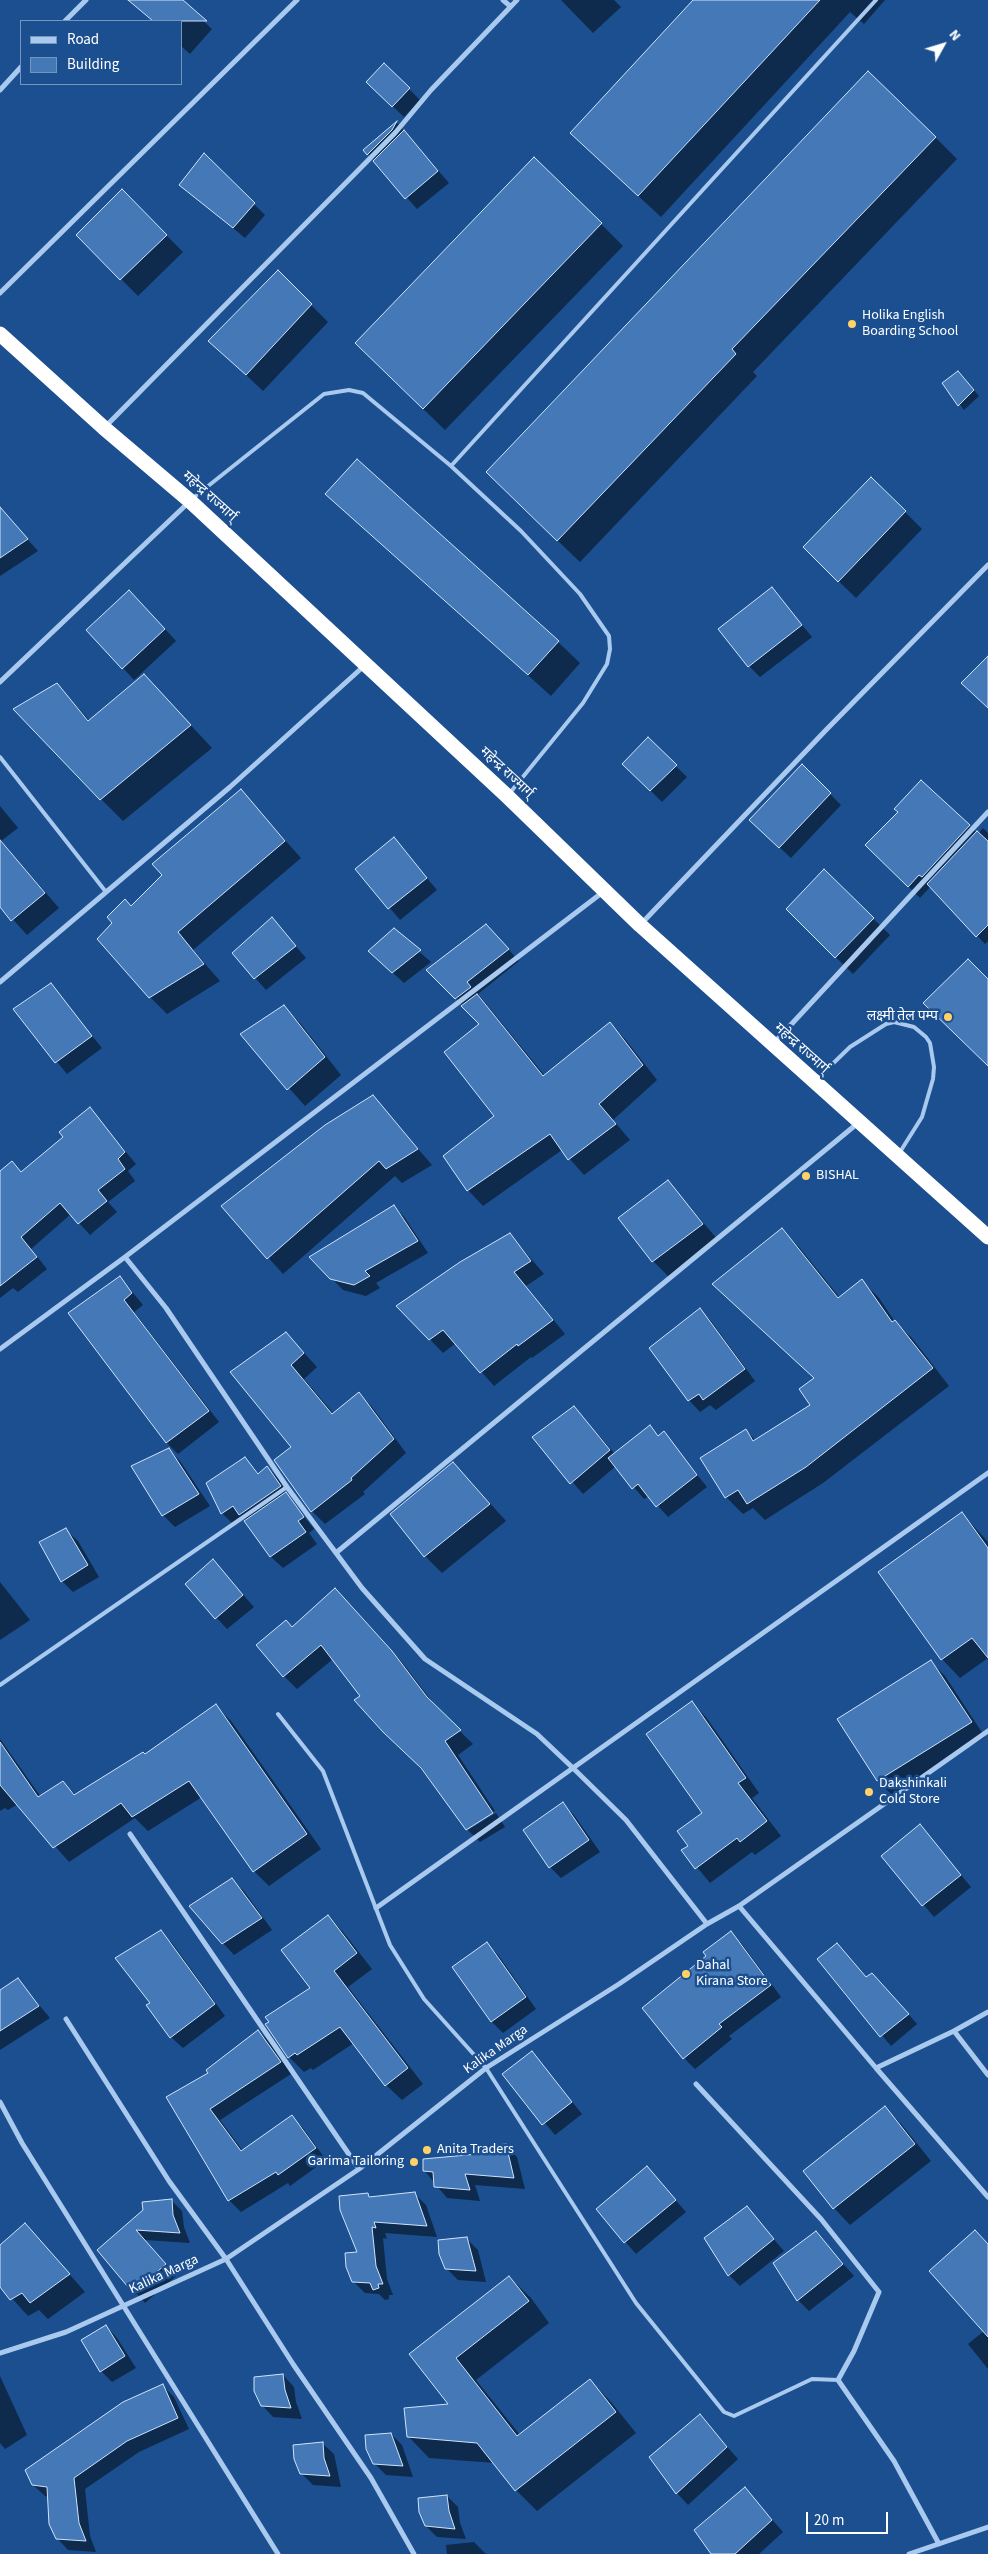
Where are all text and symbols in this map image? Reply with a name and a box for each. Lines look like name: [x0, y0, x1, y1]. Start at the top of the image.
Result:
legend: [20, 20, 182, 85]
north arrow: [918, 20, 968, 70]
text: N: [944, 26, 965, 45]
text: Road: [67, 29, 99, 50]
text: Building: [67, 54, 119, 75]
place label: Holika English Boarding School: [862, 308, 958, 341]
marker: Holika English Boarding School: [846, 318, 858, 330]
street label: महेन्द्र राज्मार्ग्: [178, 468, 240, 526]
street label: महेन्द्र राज्मार्ग्: [476, 744, 536, 802]
place label: लक्ष्मी तेल पम्प: [867, 1009, 938, 1025]
marker: लक्ष्मी तेल पम्प: [942, 1011, 954, 1023]
street label: महेन्द्र राज्मार्ग्: [770, 1020, 832, 1078]
place label: BISHAL: [816, 1168, 859, 1184]
marker: BISHAL: [800, 1170, 812, 1182]
place label: Dakshinkali Cold Store: [879, 1776, 947, 1808]
marker: Dakshinkali Cold Store: [863, 1786, 875, 1798]
place label: Dahal Kirana Store: [696, 1958, 768, 1990]
marker: Dahal Kirana Store: [680, 1968, 692, 1980]
street label: Kalika Marga: [461, 2022, 531, 2078]
place label: Anita Traders: [437, 2142, 514, 2158]
marker: Anita Traders: [421, 2144, 433, 2156]
place label: Garima Tailoring: [307, 2154, 404, 2170]
marker: Garima Tailoring: [408, 2156, 420, 2168]
street label: Kalika Marga: [127, 2252, 201, 2298]
scale bar: [808, 2502, 890, 2534]
text: 20 m: [814, 2510, 844, 2531]

